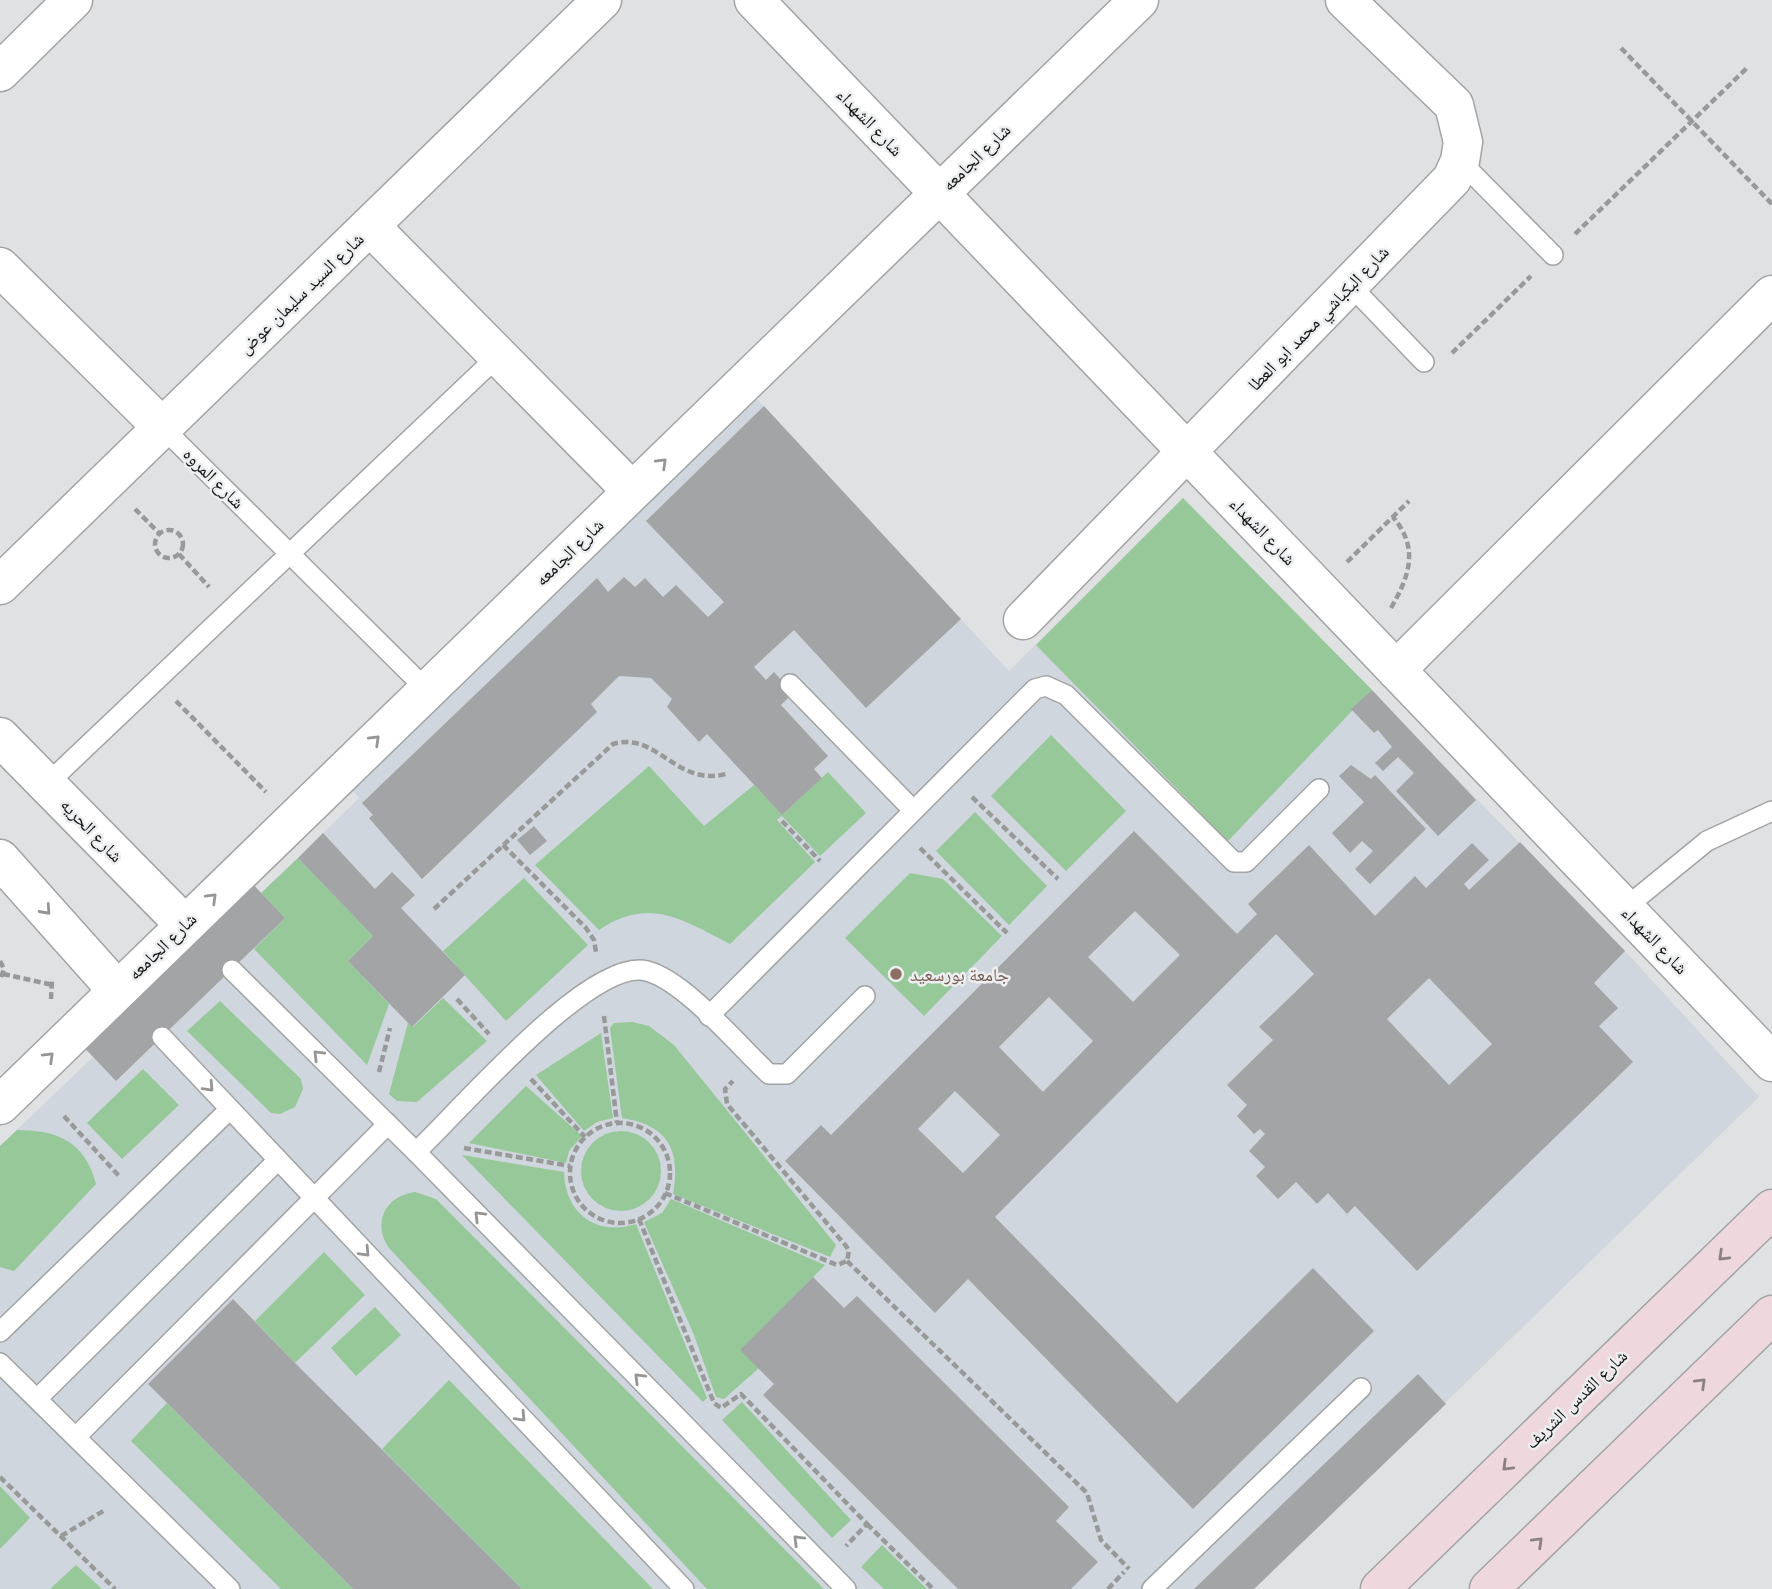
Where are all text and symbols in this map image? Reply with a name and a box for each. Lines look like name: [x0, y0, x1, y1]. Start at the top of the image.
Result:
street label: شارع الشهداء: [832, 84, 908, 161]
street label: شارع الجامعه: [937, 119, 1015, 196]
street label: شارع السيد سليمان عوض: [234, 228, 369, 359]
street label: شارع البكباشي محمد ابو العطا: [1243, 241, 1396, 398]
street label: شارع المروه: [179, 443, 249, 513]
one-way arrow: [654, 458, 667, 471]
street label: شارع الشهداء: [1225, 493, 1301, 570]
street label: شارع الجامعه: [530, 514, 608, 591]
one-way arrow: [367, 736, 380, 749]
street label: شارع الحريه: [56, 794, 128, 867]
one-way arrow: [203, 894, 216, 907]
one-way arrow: [37, 901, 50, 914]
street label: شارع الشهداء: [1617, 902, 1693, 979]
street label: شارع الجامعه: [123, 908, 201, 985]
place label: جامعة بورسعيد: [910, 964, 1009, 985]
marker: جامعة بورسعيد: [888, 966, 904, 982]
one-way arrow: [313, 1051, 326, 1064]
one-way arrow: [41, 1053, 53, 1065]
one-way arrow: [200, 1079, 213, 1092]
one-way arrow: [475, 1211, 488, 1224]
one-way arrow: [357, 1244, 369, 1257]
one-way arrow: [1718, 1248, 1731, 1261]
street label: شارع القدس الشريف: [1521, 1345, 1632, 1454]
one-way arrow: [634, 1373, 647, 1386]
one-way arrow: [1693, 1379, 1706, 1392]
one-way arrow: [513, 1409, 526, 1422]
one-way arrow: [1502, 1458, 1515, 1471]
one-way arrow: [794, 1536, 807, 1549]
one-way arrow: [1530, 1537, 1543, 1550]

